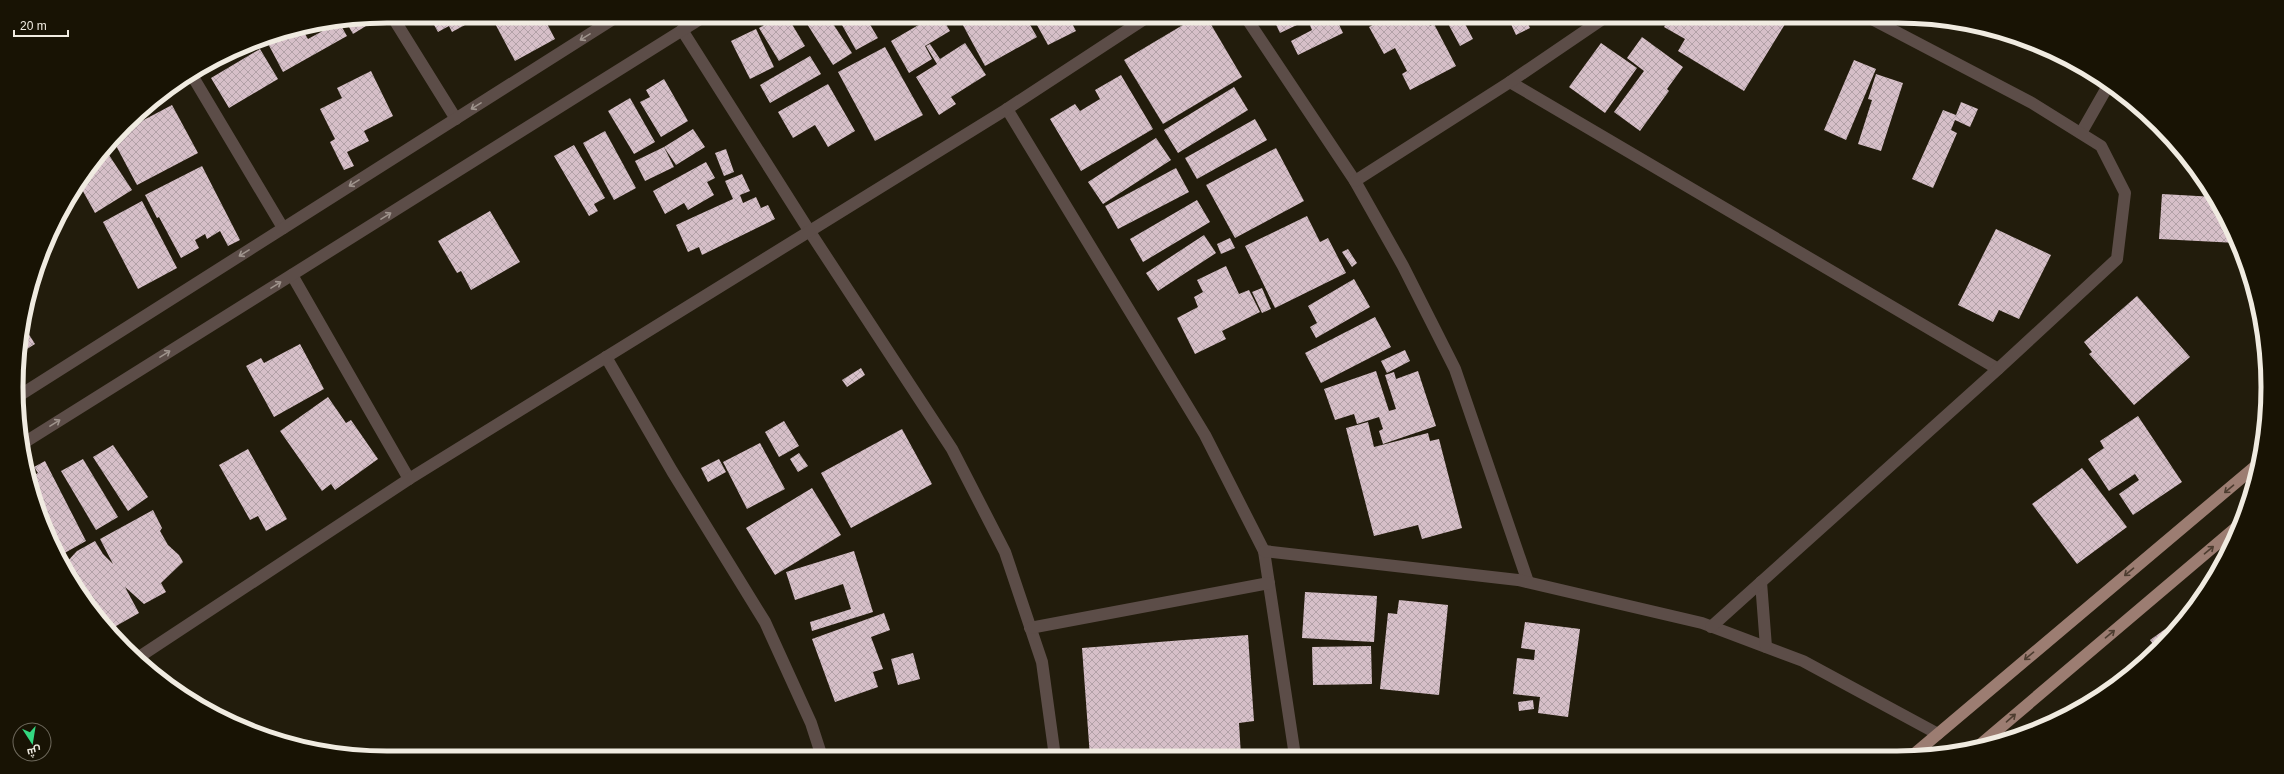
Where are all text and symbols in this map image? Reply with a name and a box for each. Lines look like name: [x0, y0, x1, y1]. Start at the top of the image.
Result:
scale bar: [14, 12, 68, 38]
text: 20 m: [20, 19, 47, 33]
one-way arrow: [580, 33, 591, 41]
one-way arrow: [470, 103, 482, 111]
one-way arrow: [348, 180, 360, 188]
one-way arrow: [380, 212, 391, 220]
one-way arrow: [239, 249, 250, 257]
one-way arrow: [270, 281, 281, 289]
one-way arrow: [159, 350, 170, 358]
one-way arrow: [49, 419, 60, 427]
one-way arrow: [2223, 485, 2234, 494]
one-way arrow: [2204, 546, 2214, 555]
one-way arrow: [2123, 568, 2134, 577]
one-way arrow: [2105, 630, 2115, 639]
one-way arrow: [2024, 651, 2034, 660]
one-way arrow: [2006, 714, 2016, 723]
north arrow: [12, 722, 52, 762]
text: ش: [26, 743, 42, 759]

